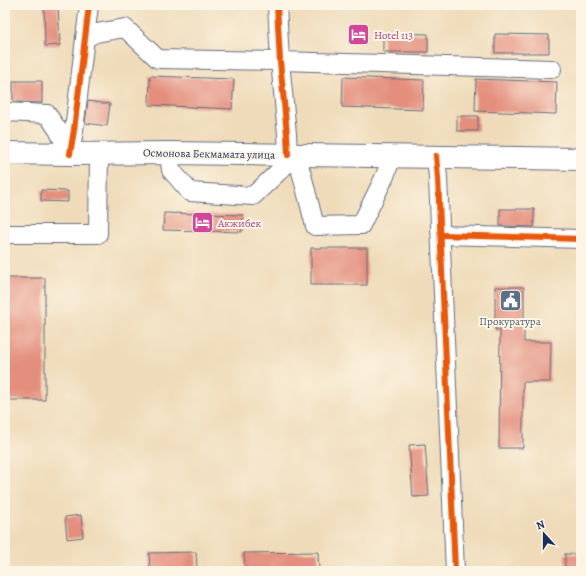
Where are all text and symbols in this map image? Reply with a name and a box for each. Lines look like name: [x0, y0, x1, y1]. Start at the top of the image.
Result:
hotel icon: Hotel 113: [345, 22, 371, 48]
place label: Hotel 113: [374, 28, 413, 43]
street label: Осмонова Бекмамата улица: [143, 145, 276, 163]
hotel icon: Акжибек: [190, 210, 216, 236]
place label: Акжибек: [217, 216, 261, 231]
public building icon: Прокуратура: [497, 288, 523, 314]
place label: Прокуратура: [479, 314, 542, 329]
north arrow: [524, 514, 564, 554]
text: N: [534, 517, 547, 534]

